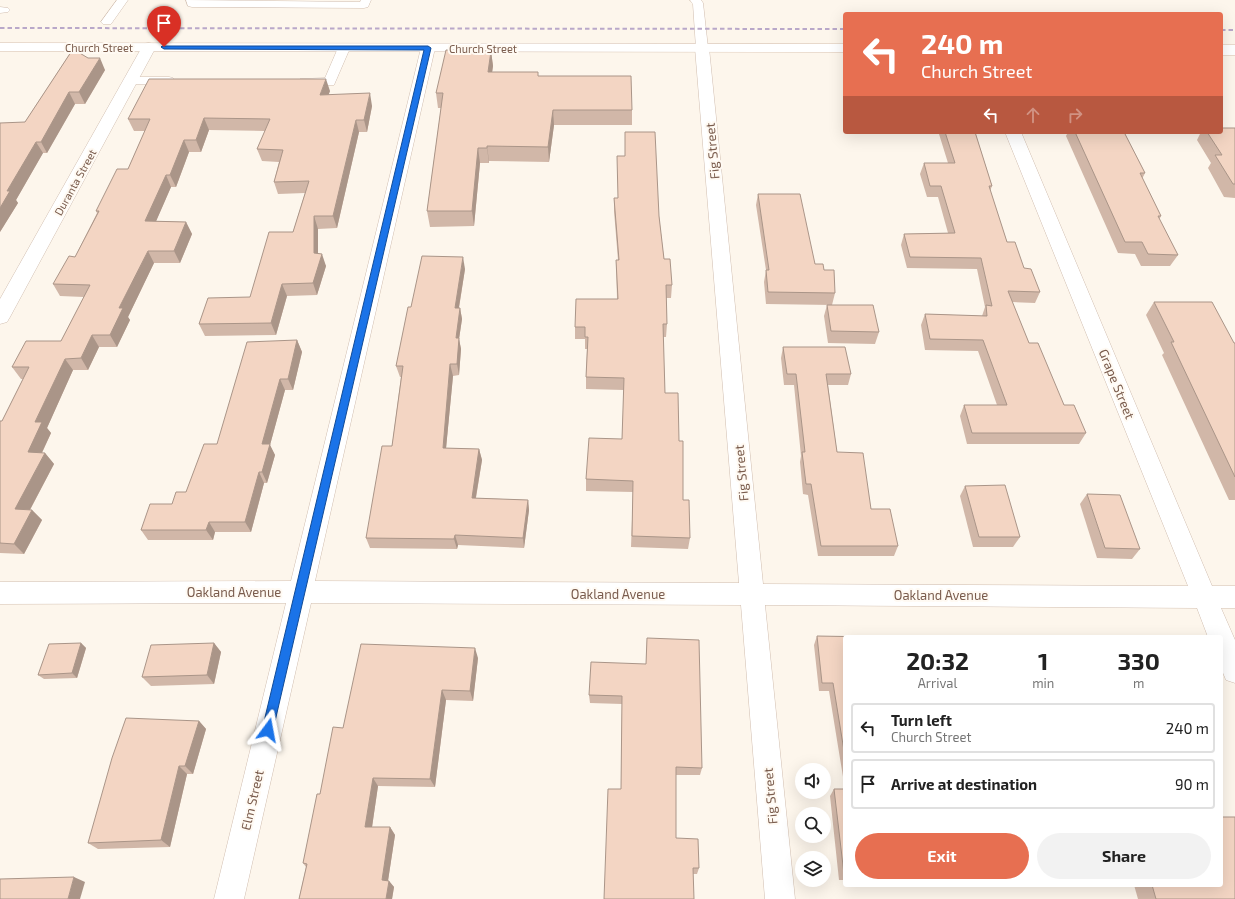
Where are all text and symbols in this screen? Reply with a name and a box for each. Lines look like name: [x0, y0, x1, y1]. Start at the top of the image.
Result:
pin: [147, 6, 181, 47]
icon: arrive: [153, 12, 175, 34]
text: 240 m: [921, 26, 1004, 60]
icon: left: [855, 28, 907, 80]
street label: Church Street: [65, 41, 133, 54]
street label: Church Street: [449, 42, 517, 55]
text: Church Street: [921, 60, 1032, 82]
icon: left: [980, 104, 1002, 126]
icon: ahead: [1022, 104, 1044, 126]
icon: right: [1064, 104, 1086, 126]
street label: Fig Street: [702, 122, 722, 180]
street label: Duranta Street: [51, 147, 99, 217]
street label: Grape Street: [1096, 347, 1138, 421]
street label: Fig Street: [731, 444, 751, 502]
street label: Oakland Avenue: [187, 584, 281, 600]
street label: Oakland Avenue: [571, 586, 665, 602]
street label: Oakland Avenue: [894, 587, 988, 603]
text: 20:32: [906, 646, 969, 675]
text: 1: [1038, 646, 1048, 675]
text: 330: [1117, 646, 1160, 675]
text: Arrival: [918, 675, 957, 691]
text: min: [1032, 675, 1054, 691]
text: m: [1133, 675, 1144, 691]
position arrow: [247, 709, 289, 751]
text: Turn left: [891, 711, 952, 729]
icon: left: [857, 717, 879, 739]
text: 240 m: [1166, 719, 1209, 737]
text: Church Street: [891, 729, 971, 745]
map controls: [795, 763, 831, 887]
button: sound: [795, 763, 831, 799]
street label: Fig Street: [760, 767, 780, 825]
street label: Elm Street: [237, 768, 267, 832]
icon: arrive: [857, 773, 879, 795]
text: Arrive at destination: [891, 775, 1037, 793]
text: 90 m: [1175, 775, 1209, 793]
button: search: [795, 807, 831, 843]
button: Exit: [855, 833, 1029, 879]
button: Share: [1037, 833, 1211, 879]
button: layers: [795, 851, 831, 887]

